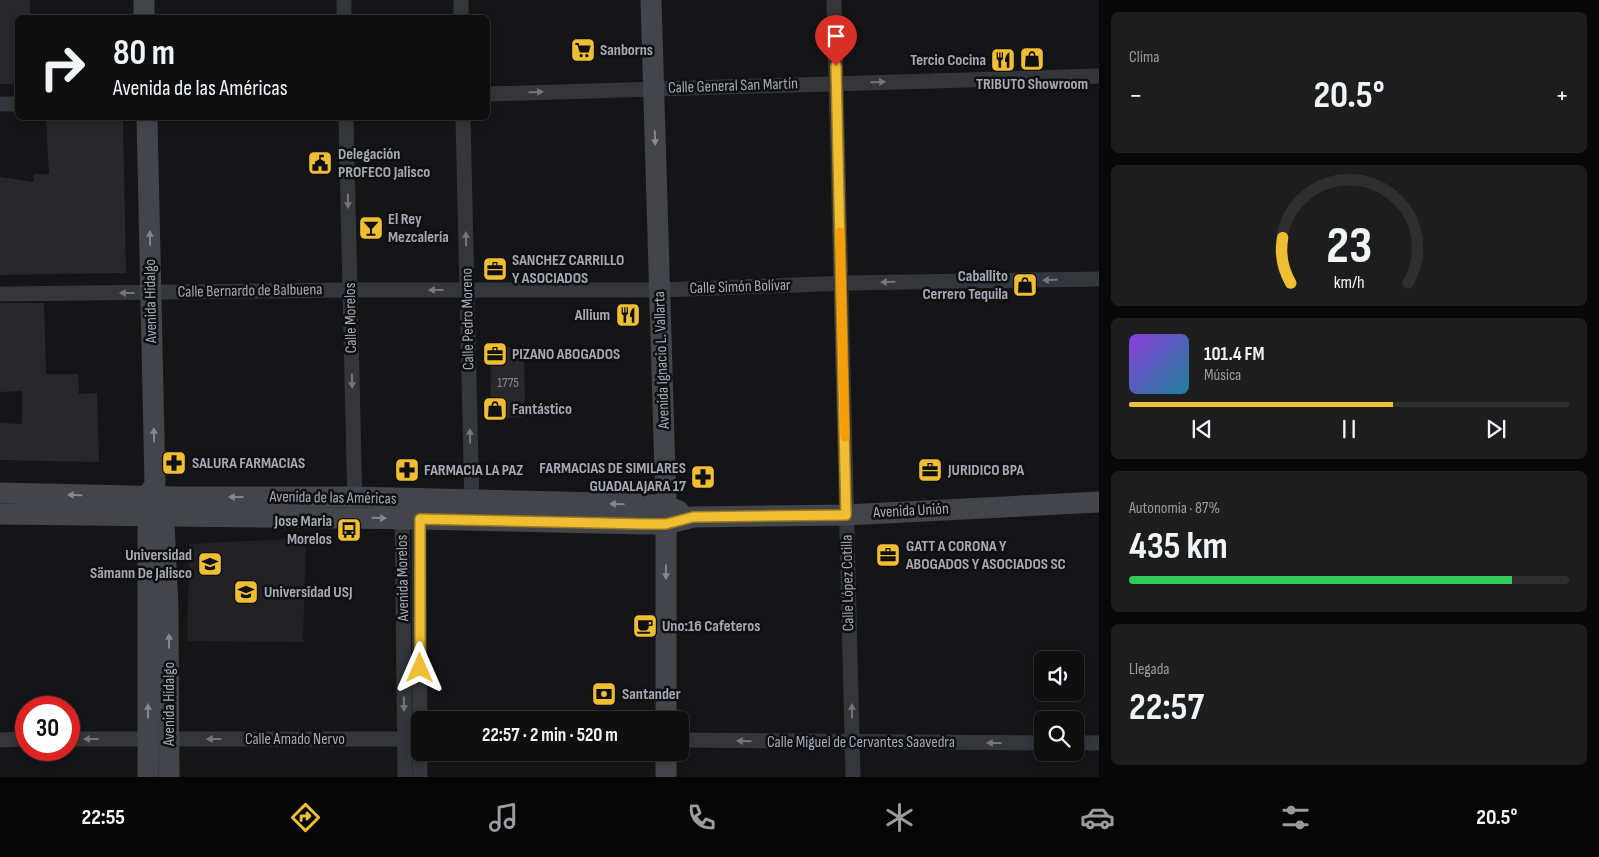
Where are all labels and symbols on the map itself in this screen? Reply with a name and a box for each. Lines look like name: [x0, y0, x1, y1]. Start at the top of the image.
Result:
pin: [815, 15, 857, 66]
supermarket icon: Sanborns: [570, 37, 596, 63]
place label: Sanborns: [600, 41, 653, 60]
shop icon: TRIBUTO Showroom: [1019, 46, 1045, 72]
restaurant icon: Tercio Cocina: [990, 47, 1016, 73]
place label: Tercio Cocina: [910, 51, 986, 70]
street label: Calle General San Martín: [668, 74, 798, 98]
place label: TRIBUTO Showroom: [976, 75, 1088, 94]
one-way arrow: [870, 78, 886, 86]
one-way arrow: [528, 88, 544, 96]
one-way arrow: [652, 130, 660, 146]
place label: Delegación PROFECO Jalisco: [338, 145, 430, 182]
public building icon: Delegación PROFECO Jalisco: [307, 150, 333, 176]
one-way arrow: [345, 193, 353, 209]
place label: El Rey Mezcalería: [388, 210, 449, 247]
bar icon: El Rey Mezcalería: [358, 215, 384, 241]
one-way arrow: [146, 229, 154, 245]
one-way arrow: [462, 230, 470, 246]
place label: SANCHEZ CARRILLO Y ASOCIADOS: [512, 251, 624, 288]
office icon: SANCHEZ CARRILLO Y ASOCIADOS: [482, 256, 508, 282]
street label: Avenida Hidalgo: [141, 259, 161, 344]
place label: Caballito Cerrero Tequila: [922, 267, 1008, 304]
street label: Calle Pedro Moreno: [458, 268, 478, 370]
shop icon: Caballito Cerrero Tequila: [1012, 272, 1038, 298]
street label: Calle Simón Bolívar: [689, 276, 791, 298]
one-way arrow: [1042, 276, 1058, 284]
one-way arrow: [880, 278, 896, 286]
street label: Calle Bernardo de Balbuena: [178, 280, 322, 302]
street label: Calle Morelos: [341, 282, 361, 354]
one-way arrow: [428, 286, 444, 294]
one-way arrow: [118, 289, 134, 297]
street label: Avenida Ignacio L. Vallarta: [650, 291, 674, 430]
restaurant icon: Allium: [615, 302, 641, 328]
place label: Allium: [574, 306, 610, 325]
office icon: PIZANO ABOGADOS: [482, 341, 508, 367]
place label: PIZANO ABOGADOS: [512, 345, 620, 364]
one-way arrow: [349, 373, 357, 389]
house number: 1775: [497, 374, 519, 391]
shop icon: Fantástico: [482, 396, 508, 422]
place label: Fantástico: [512, 400, 572, 419]
one-way arrow: [150, 427, 158, 443]
one-way arrow: [466, 428, 474, 444]
pharmacy icon: SALURA FARMACIAS: [161, 450, 187, 476]
place label: SALURA FARMACIAS: [192, 454, 305, 473]
pharmacy icon: FARMACIA LA PAZ: [394, 457, 420, 483]
office icon: JURIDICO BPA: [917, 457, 943, 483]
place label: FARMACIAS DE SIMILARES GUADALAJARA 17: [539, 459, 686, 496]
place label: FARMACIA LA PAZ: [424, 461, 523, 480]
place label: JURIDICO BPA: [947, 461, 1024, 480]
pharmacy icon: FARMACIAS DE SIMILARES GUADALAJARA 17: [690, 464, 716, 490]
street label: Avenida de las Américas: [268, 487, 397, 509]
one-way arrow: [66, 491, 82, 499]
one-way arrow: [228, 493, 244, 501]
one-way arrow: [609, 499, 625, 507]
street label: Avenida Unión: [872, 500, 949, 523]
place label: Jose Maria Morelos: [274, 512, 332, 549]
one-way arrow: [371, 514, 387, 522]
bus stop icon: Jose Maria Morelos: [336, 517, 362, 543]
street label: Avenida Morelos: [393, 534, 413, 622]
street label: Calle López Cotilla: [838, 535, 858, 631]
place label: GATT A CORONA Y ABOGADOS Y ASOCIADOS SC: [905, 537, 1066, 574]
office icon: GATT A CORONA Y ABOGADOS Y ASOCIADOS SC: [875, 542, 901, 568]
place label: Universidad Sämann De Jalisco: [90, 546, 192, 583]
school or university icon: Universidad Sämann De Jalisco: [197, 551, 223, 577]
one-way arrow: [662, 565, 670, 581]
school or university icon: Universidad USJ: [233, 579, 259, 605]
place label: Universidad USJ: [264, 583, 353, 602]
cafe icon: Uno:16 Cafeteros: [632, 613, 658, 639]
place label: Uno:16 Cafeteros: [662, 617, 760, 636]
one-way arrow: [165, 633, 173, 649]
position arrow: [393, 641, 445, 693]
street label: Avenida Hidalgo: [160, 662, 179, 747]
bank icon: Santander: [591, 681, 617, 707]
place label: Santander: [622, 685, 681, 704]
speed limit sign: 30: [15, 696, 80, 761]
one-way arrow: [400, 697, 408, 713]
one-way arrow: [144, 703, 152, 719]
one-way arrow: [847, 703, 855, 719]
street label: Calle Amado Nervo: [245, 730, 345, 749]
street label: Calle Miguel de Cervantes Saavedra: [767, 733, 955, 752]
one-way arrow: [83, 735, 99, 743]
one-way arrow: [205, 735, 221, 743]
one-way arrow: [736, 737, 752, 745]
one-way arrow: [986, 739, 1002, 747]

